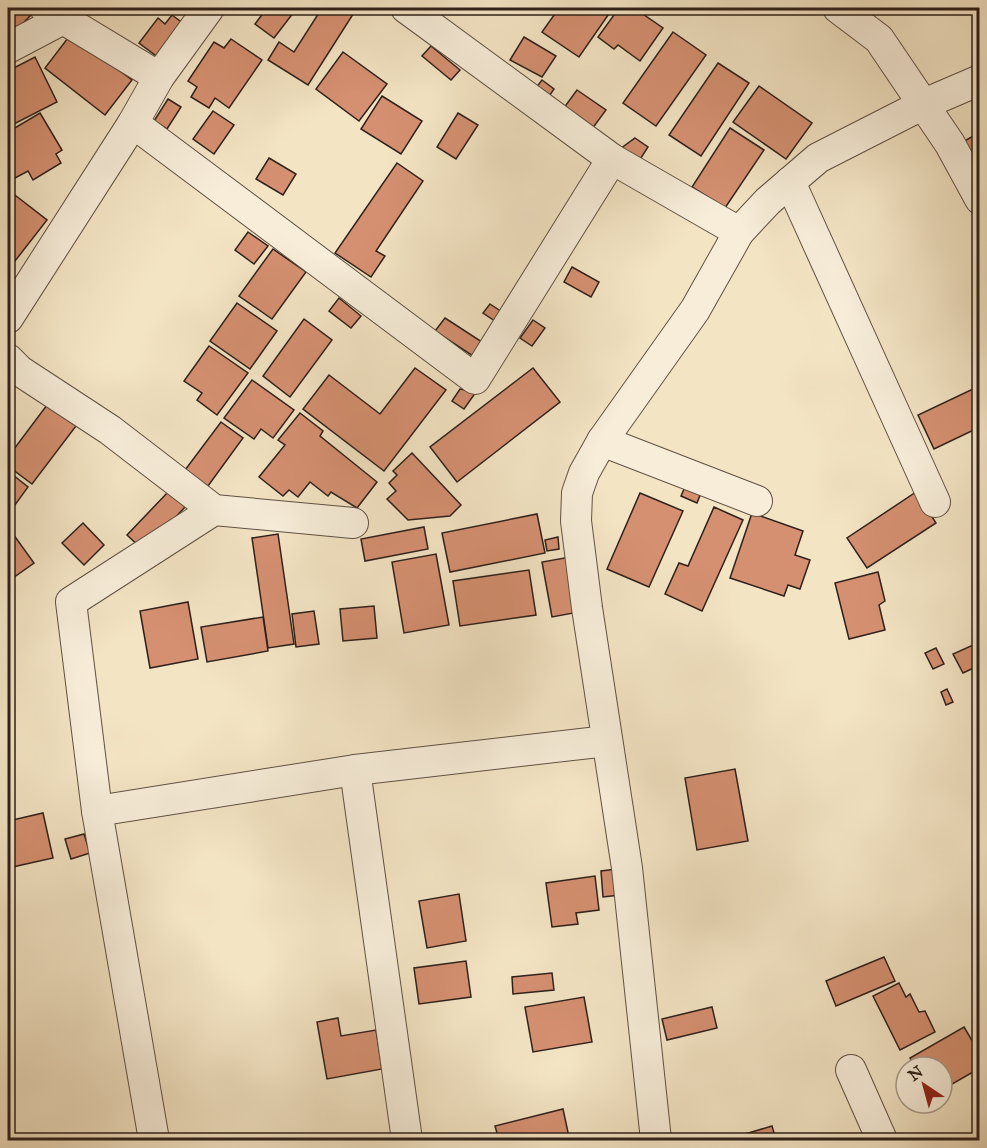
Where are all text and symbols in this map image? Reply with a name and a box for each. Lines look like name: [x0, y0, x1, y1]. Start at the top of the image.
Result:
north arrow: [894, 1055, 954, 1115]
text: N: [904, 1061, 927, 1085]

